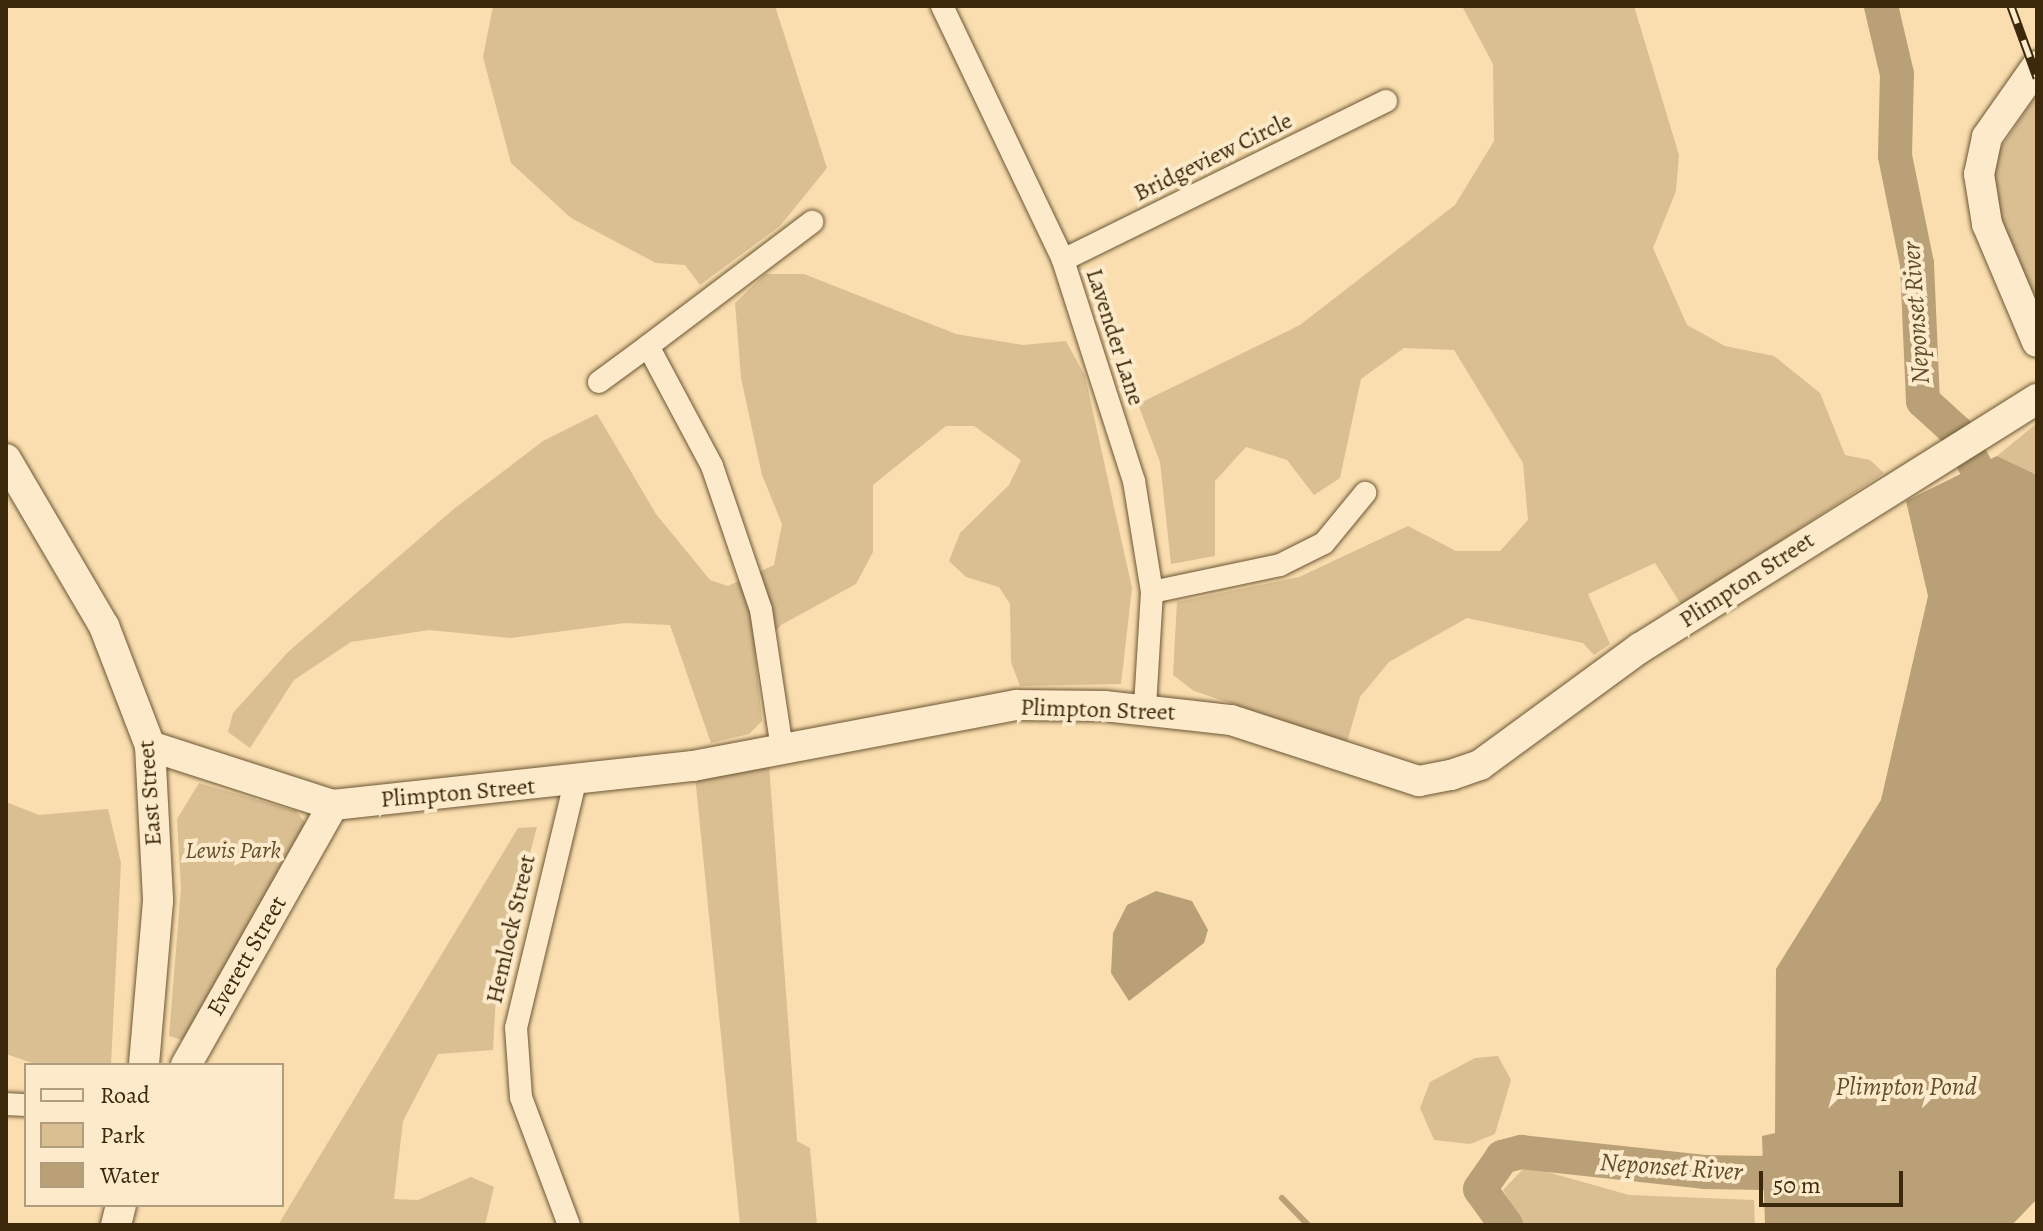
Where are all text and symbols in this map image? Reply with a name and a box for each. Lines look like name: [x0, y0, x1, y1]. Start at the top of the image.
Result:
street label: Bridgeview Circle: [1129, 106, 1297, 208]
water label: Neponset River: [1895, 241, 1937, 385]
street label: Lavender Lane: [1079, 265, 1151, 409]
street label: Plimpton Street: [1674, 526, 1820, 634]
street label: Plimpton Street: [1020, 693, 1176, 727]
street label: East Street: [132, 739, 168, 847]
street label: Plimpton Street: [379, 772, 537, 814]
park label: Lewis Park: [185, 837, 281, 865]
street label: Hemlock Street: [480, 852, 542, 1006]
street label: Everett Street: [201, 891, 293, 1021]
legend: [24, 1063, 284, 1207]
water label: Plimpton Pond: [1835, 1071, 1977, 1103]
text: Road: [100, 1079, 150, 1111]
text: Park: [100, 1119, 145, 1151]
water label: Neponset River: [1599, 1146, 1743, 1188]
scale bar: [1763, 1155, 1907, 1205]
text: Water: [100, 1159, 160, 1191]
text: 50 m: [1773, 1169, 1821, 1201]

